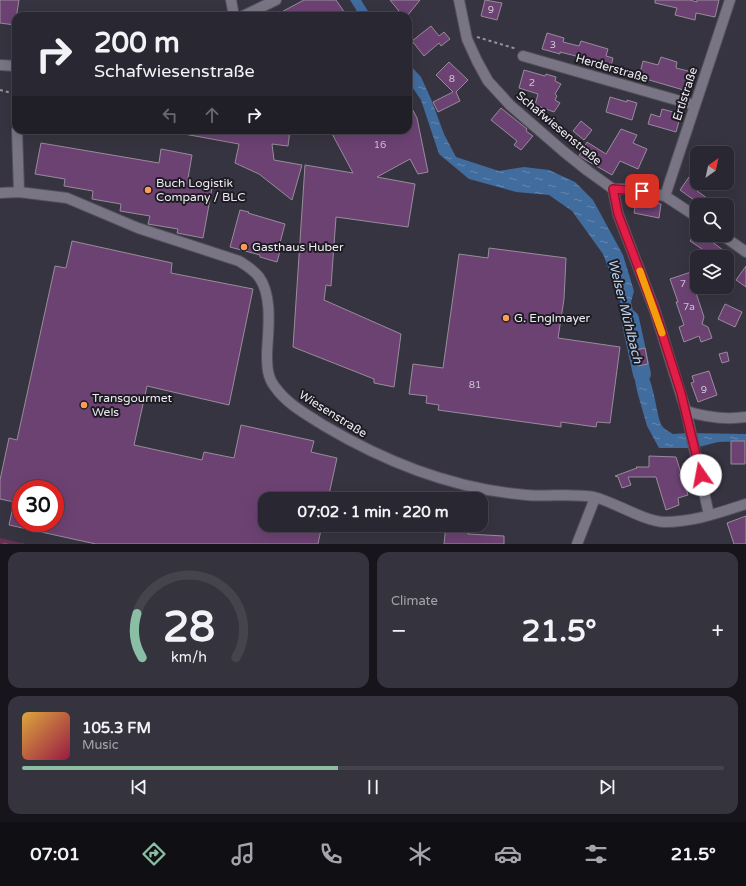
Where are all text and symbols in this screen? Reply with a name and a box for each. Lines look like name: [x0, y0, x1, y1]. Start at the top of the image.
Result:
house number: 9: [488, 4, 494, 16]
text: 200 m: [94, 26, 180, 60]
icon: right: [28, 28, 80, 80]
house number: 3: [550, 39, 556, 51]
street label: Herderstraße: [574, 51, 650, 85]
text: Schafwiesenstraße: [94, 60, 255, 82]
street label: Ertlstraße: [670, 65, 700, 123]
house number: 8: [449, 73, 455, 85]
house number: 2: [529, 77, 535, 89]
street label: Schafwiesenstraße: [513, 88, 605, 168]
icon: left: [159, 104, 181, 126]
icon: ahead: [201, 104, 223, 126]
icon: right: [243, 104, 265, 126]
house number: 16: [374, 139, 386, 151]
north arrow: [690, 146, 734, 190]
map controls: [690, 146, 734, 294]
pin: [625, 174, 659, 208]
place label: Buch Logistik Company / BLC: [156, 176, 246, 204]
icon: arrive: [631, 180, 653, 202]
marker: Buch Logistik Company / BLC: [143, 185, 153, 195]
button: search: [690, 198, 734, 242]
place label: Gasthaus Huber: [252, 240, 344, 254]
marker: Gasthaus Huber: [239, 242, 249, 252]
button: layers: [690, 250, 734, 294]
water label: Welser Mühlbach: [604, 257, 646, 366]
house number: 7: [680, 278, 686, 290]
house number: 7a: [683, 301, 695, 313]
place label: G. Englmayer: [514, 311, 591, 325]
marker: G. Englmayer: [501, 313, 511, 323]
house number: 81: [469, 379, 481, 391]
house number: 9: [701, 384, 707, 396]
street label: Wiesenstraße: [296, 388, 370, 441]
place label: Transgourmet Wels: [92, 391, 173, 419]
marker: Transgourmet Wels: [79, 400, 89, 410]
position arrow: [680, 454, 722, 496]
speed limit sign: 30: [12, 480, 64, 532]
text: 07:02 · 1 min · 220 m: [298, 503, 448, 521]
text: Climate: [391, 593, 438, 609]
text: 28: [162, 603, 215, 653]
text: 21.5°: [522, 613, 597, 650]
text: −: [391, 618, 407, 644]
text: +: [712, 618, 724, 644]
text: km/h: [171, 649, 206, 666]
text: 105.3 FM: [82, 719, 151, 737]
text: Music: [82, 737, 119, 753]
icon: previous: [128, 776, 150, 798]
icon: pause: [362, 776, 384, 798]
icon: next: [596, 776, 618, 798]
icon: directions: [140, 840, 168, 868]
icon: music: [229, 840, 257, 868]
icon: phone: [317, 840, 345, 868]
icon: climate: [406, 840, 434, 868]
icon: car: [494, 840, 522, 868]
icon: filters: [582, 840, 610, 868]
text: 07:01: [30, 843, 80, 865]
text: 21.5°: [671, 843, 716, 865]

